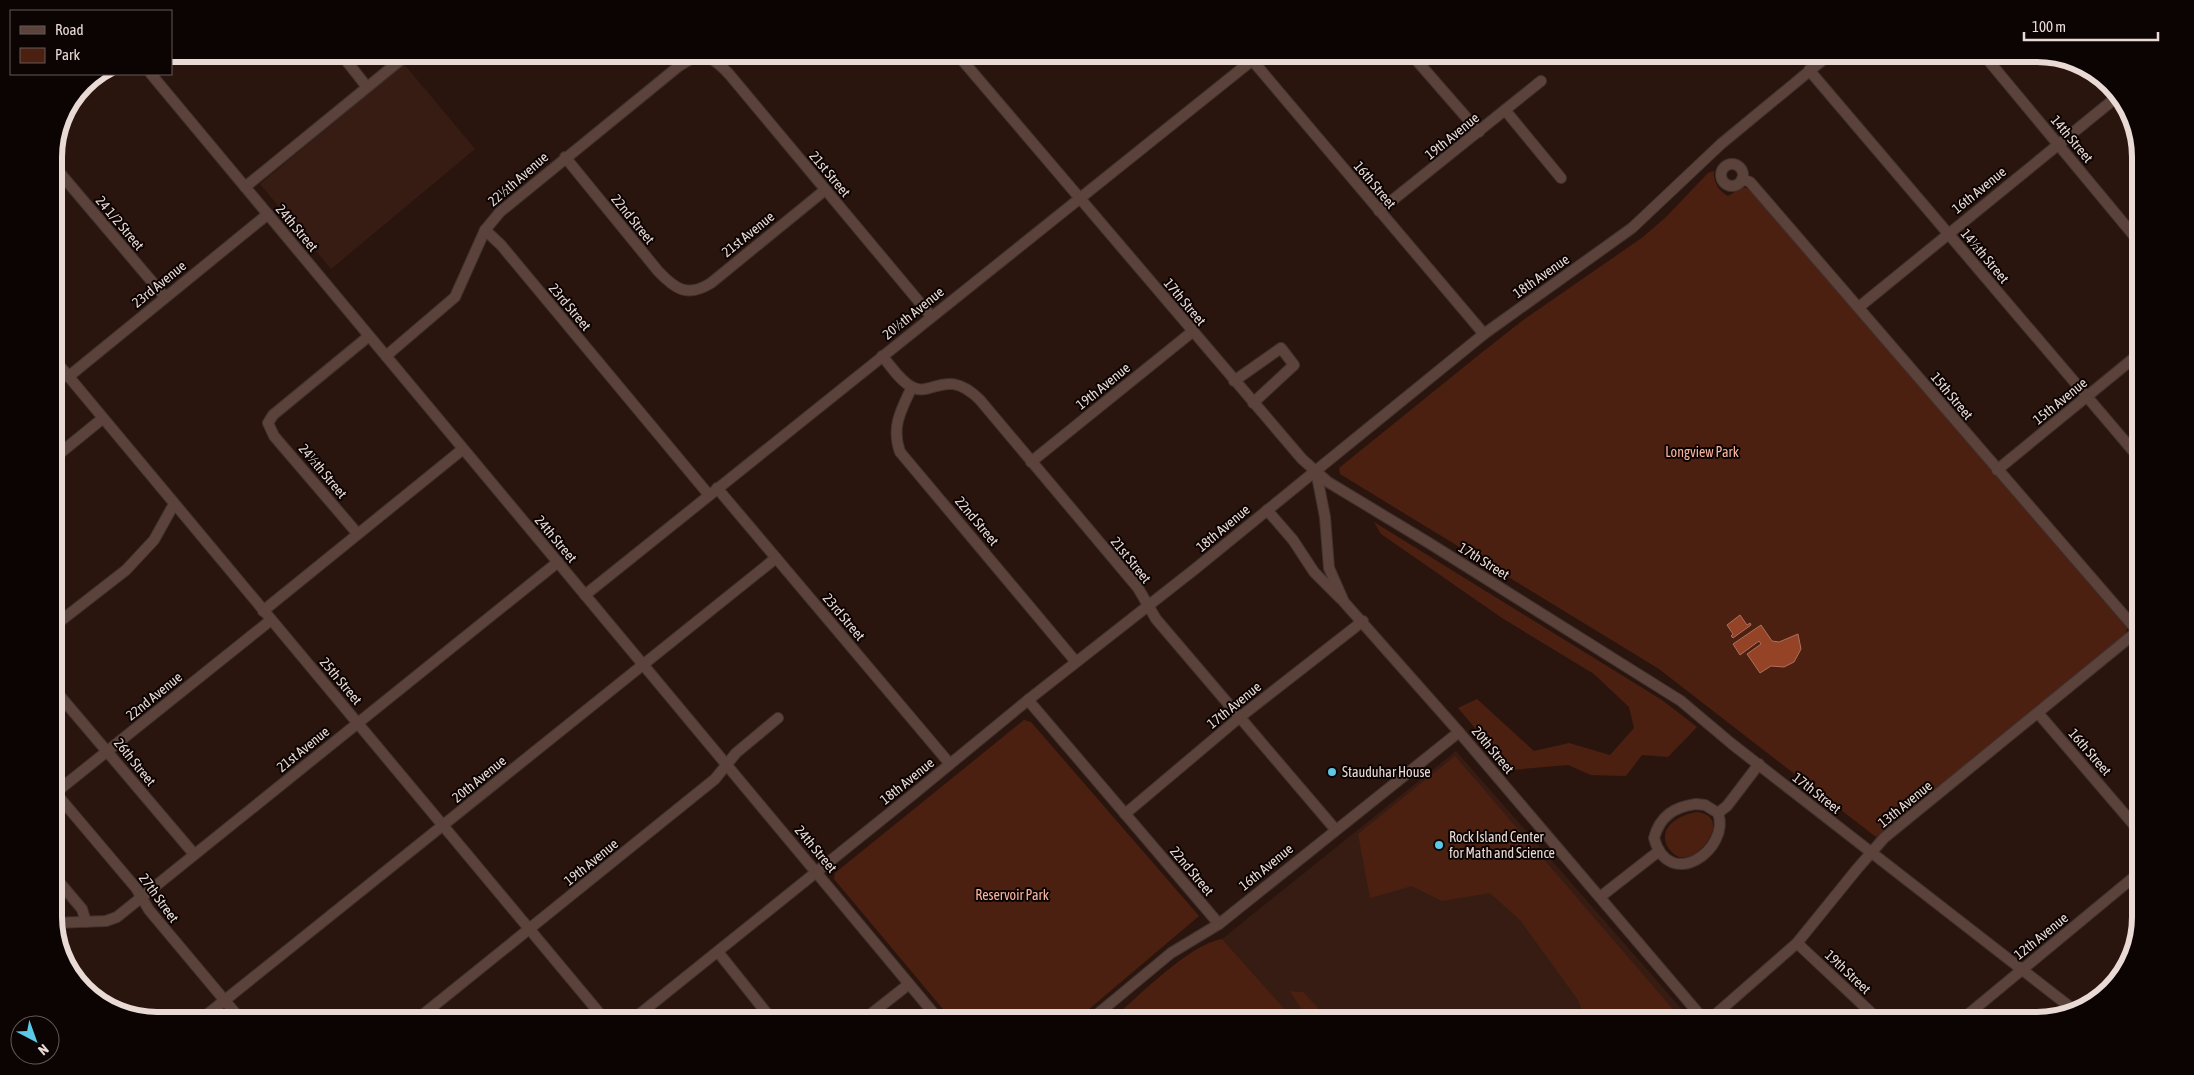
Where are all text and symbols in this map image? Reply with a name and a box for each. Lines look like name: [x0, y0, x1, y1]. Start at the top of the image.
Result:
legend: [10, 10, 172, 75]
scale bar: [2024, 10, 2158, 42]
text: 100 m: [2032, 18, 2066, 35]
text: Road: [55, 21, 84, 38]
text: Park: [55, 46, 80, 63]
street label: 19th Avenue: [1422, 109, 1482, 163]
street label: 14th Street: [2048, 112, 2096, 166]
street label: 21st Street: [806, 148, 854, 200]
street label: 22½th Avenue: [485, 149, 551, 209]
street label: 16th Street: [1351, 158, 1399, 212]
street label: 16th Avenue: [1949, 163, 2009, 217]
street label: 22nd Street: [608, 191, 658, 247]
street label: 24 1/2 Street: [93, 193, 147, 253]
street label: 24th Street: [273, 201, 321, 255]
street label: 21st Avenue: [719, 208, 777, 260]
street label: 14½th Street: [1958, 226, 2012, 286]
street label: 18th Avenue: [1510, 251, 1572, 301]
street label: 23rd Avenue: [129, 257, 189, 311]
street label: 17th Street: [1161, 275, 1209, 329]
street label: 23rd Street: [546, 280, 594, 334]
street label: 20½th Avenue: [879, 283, 947, 343]
street label: 19th Avenue: [1073, 359, 1133, 413]
street label: 15th Street: [1928, 369, 1976, 423]
street label: 15th Avenue: [2030, 374, 2090, 428]
street label: 24½th Street: [296, 441, 350, 501]
park label: Longview Park: [1665, 444, 1739, 460]
street label: 22nd Street: [952, 493, 1002, 549]
street label: 18th Avenue: [1193, 501, 1253, 555]
street label: 24th Street: [532, 512, 580, 566]
street label: 21st Street: [1108, 534, 1154, 586]
street label: 17th Street: [1456, 539, 1512, 583]
street label: 23rd Street: [820, 590, 868, 644]
street label: 25th Street: [317, 654, 365, 708]
street label: 22nd Avenue: [123, 669, 185, 723]
street label: 17th Avenue: [1204, 678, 1264, 732]
street label: 21st Avenue: [274, 723, 332, 775]
street label: 20th Street: [1469, 723, 1517, 777]
street label: 16th Street: [2065, 725, 2115, 779]
street label: 26th Street: [111, 735, 159, 789]
street label: 20th Avenue: [449, 752, 509, 806]
street label: 18th Avenue: [877, 754, 937, 808]
place label: Stauduhar House: [1342, 764, 1431, 780]
marker: Stauduhar House: [1326, 766, 1338, 778]
street label: 17th Street: [1790, 769, 1844, 817]
street label: 13th Avenue: [1875, 777, 1935, 831]
street label: 24th Street: [792, 822, 840, 876]
place label: Rock Island Center for Math and Science: [1449, 829, 1555, 861]
street label: 19th Avenue: [561, 835, 621, 889]
marker: Rock Island Center for Math and Science: [1433, 839, 1445, 851]
street label: 16th Avenue: [1236, 840, 1296, 894]
street label: 22nd Street: [1167, 843, 1217, 899]
street label: 27th Street: [136, 870, 182, 926]
park label: Reservoir Park: [975, 887, 1049, 903]
street label: 12th Avenue: [2011, 909, 2071, 963]
street label: 19th Street: [1822, 947, 1874, 997]
north arrow: [10, 1015, 60, 1065]
text: N: [35, 1041, 52, 1059]

